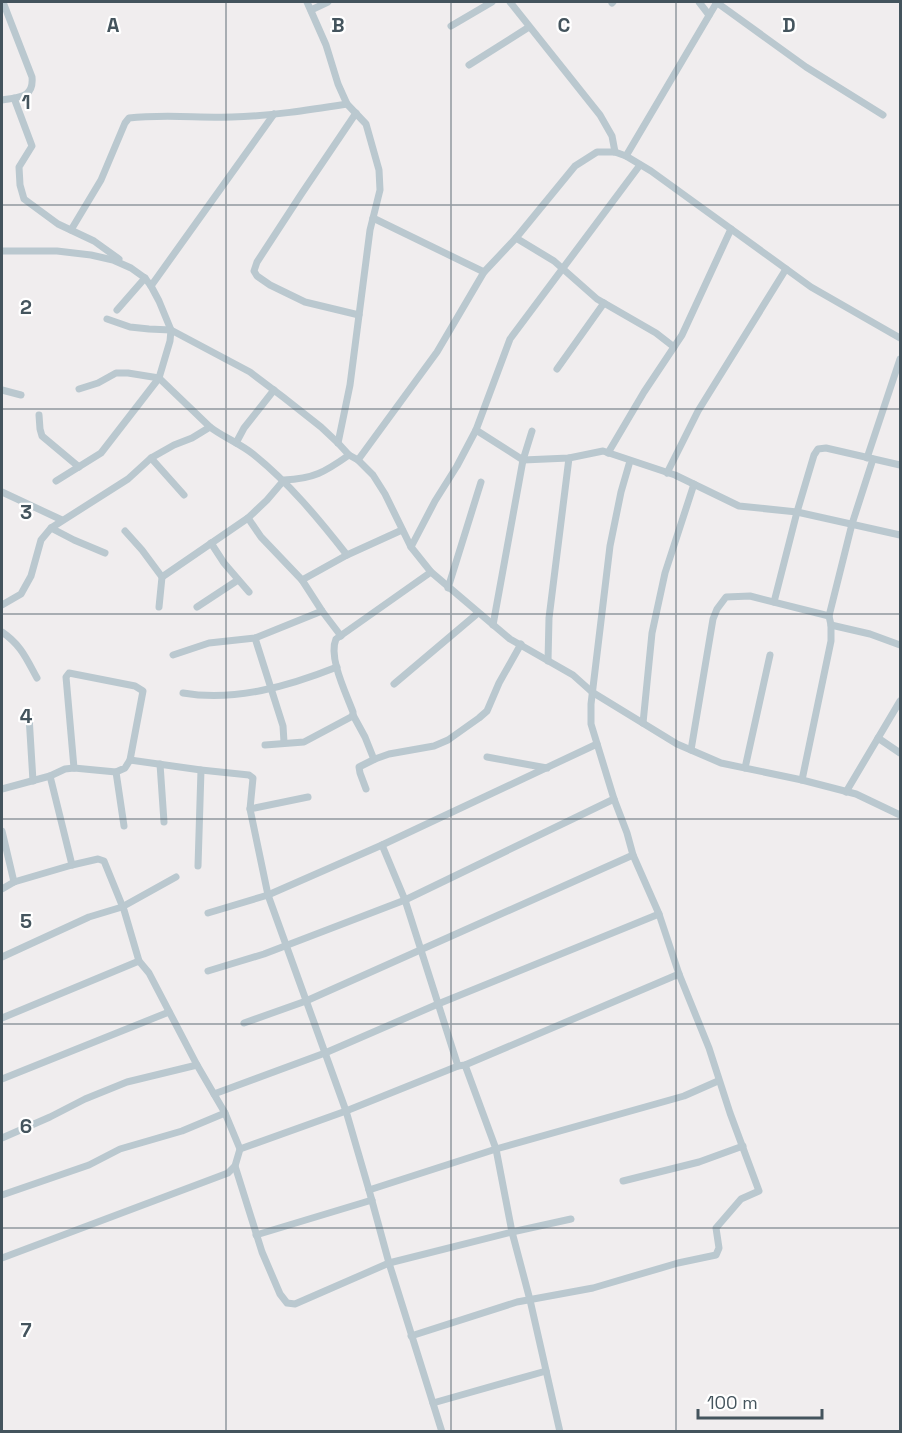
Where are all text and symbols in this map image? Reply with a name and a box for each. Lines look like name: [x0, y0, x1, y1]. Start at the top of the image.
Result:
text: A: [107, 12, 120, 38]
text: B: [331, 12, 345, 38]
text: C: [558, 12, 571, 38]
text: D: [782, 12, 796, 38]
text: 1: [21, 89, 31, 115]
text: 2: [20, 294, 32, 320]
text: 3: [20, 499, 32, 525]
text: 4: [20, 703, 33, 729]
text: 5: [20, 908, 32, 934]
text: 6: [20, 1113, 32, 1139]
text: 7: [20, 1317, 32, 1343]
scale bar: [698, 1382, 822, 1420]
text: 100 m: [707, 1391, 758, 1414]

